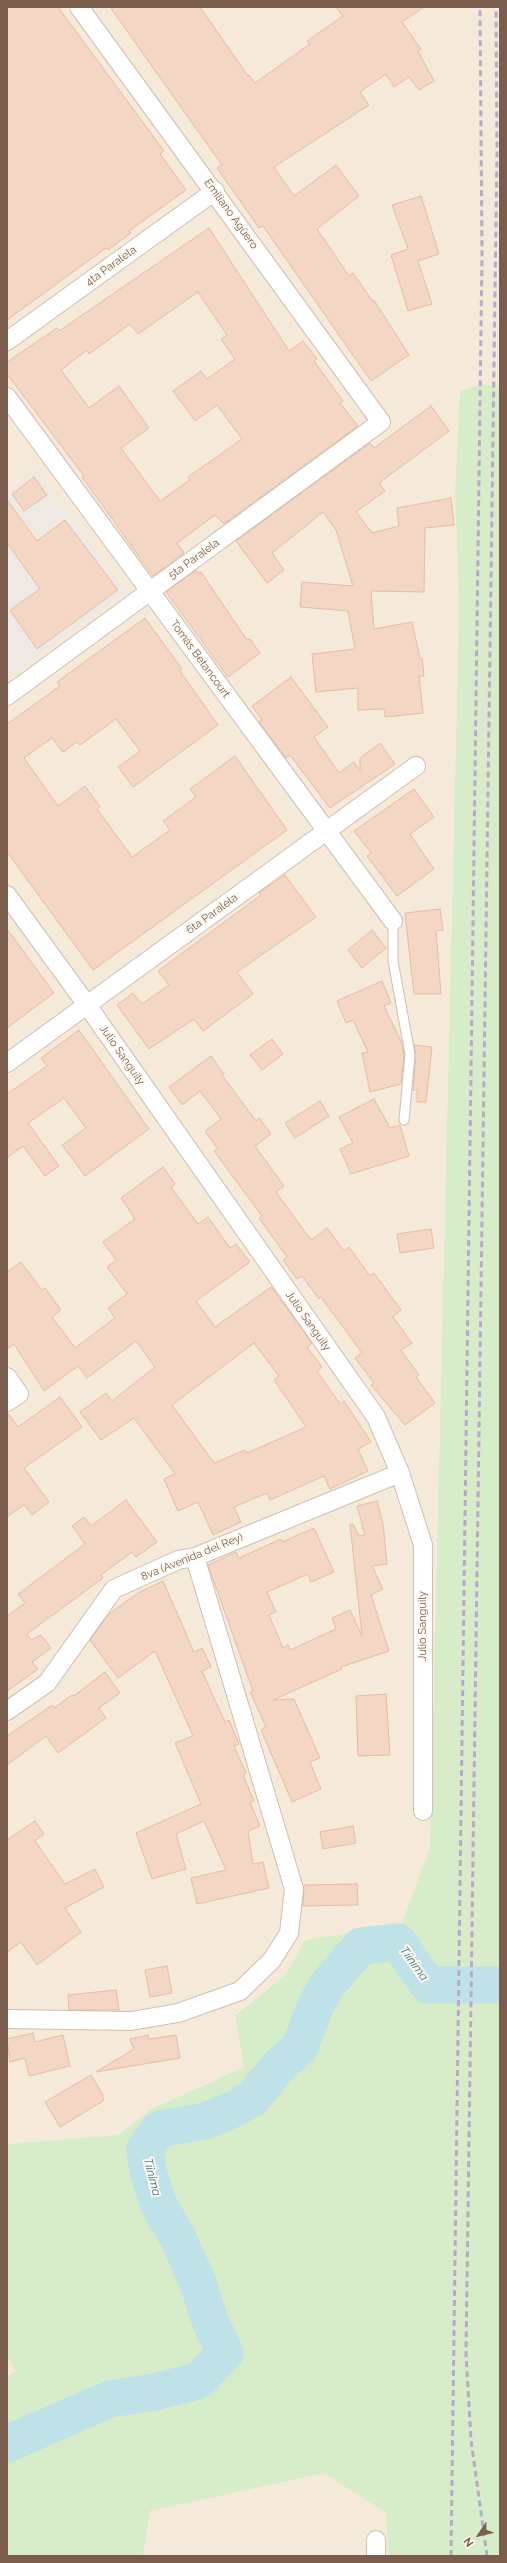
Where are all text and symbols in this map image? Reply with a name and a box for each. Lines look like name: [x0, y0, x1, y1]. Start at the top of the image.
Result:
street label: Emiliano Agüero: [201, 176, 261, 252]
street label: 4ta Paralela: [83, 243, 139, 289]
street label: 5ta Paralela: [166, 536, 222, 582]
street label: Tomás Betancourt: [167, 618, 233, 700]
street label: 6ta Paralela: [184, 891, 240, 937]
street label: Julio Sanguily: [96, 1023, 148, 1087]
street label: Julio Sanguily: [282, 1289, 334, 1353]
street label: 8va (Avenida del Rey): [139, 1531, 245, 1583]
street label: Julio Sanguily: [416, 1591, 430, 1661]
water label: Tíinima: [397, 1944, 431, 1984]
water label: Tíinima: [140, 2156, 164, 2198]
north arrow: [459, 2515, 499, 2555]
text: N: [461, 2535, 476, 2549]

